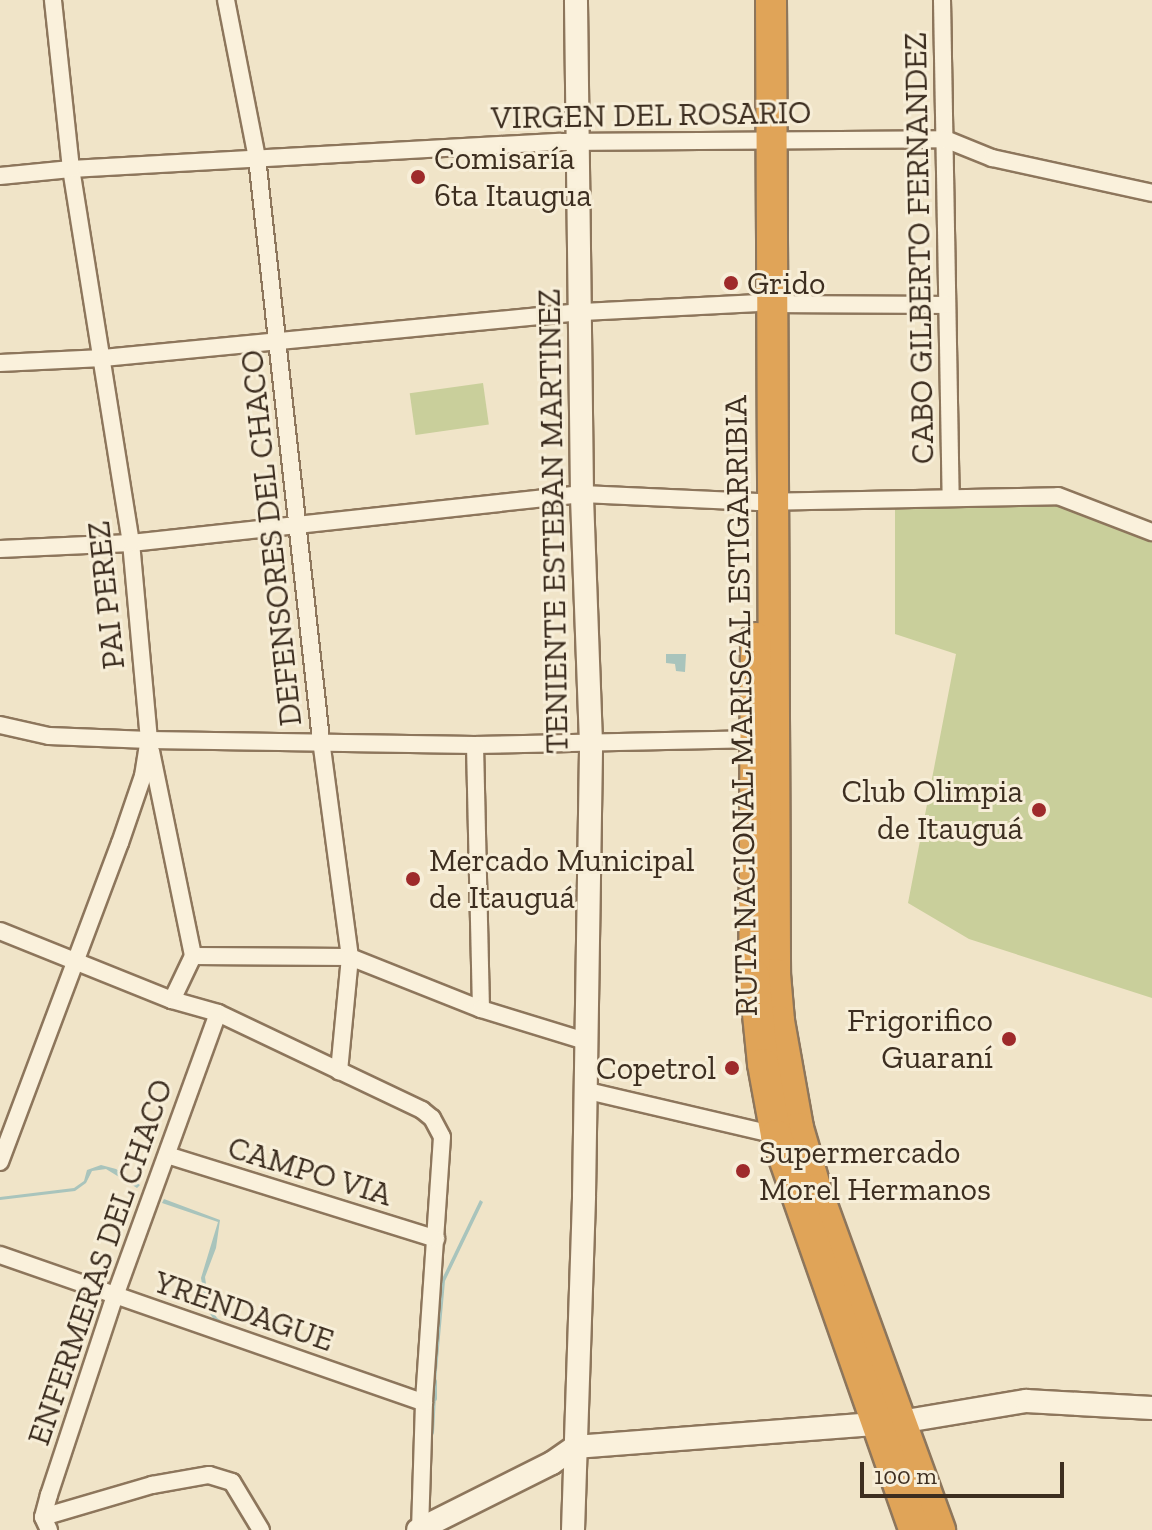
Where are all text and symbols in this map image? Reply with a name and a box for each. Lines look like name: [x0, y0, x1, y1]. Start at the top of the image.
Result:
street label: CABO GILBERTO FERNANDEZ: [896, 32, 942, 464]
street label: VIRGEN DEL ROSARIO: [490, 93, 812, 137]
place label: Comisaría 6ta Itaugua: [434, 140, 592, 215]
marker: Comisaría 6ta Itaugua: [409, 168, 427, 186]
place label: Grido: [747, 264, 825, 302]
marker: Grido: [722, 274, 740, 292]
street label: TENIENTE ESTEBAN MARTINEZ: [530, 288, 576, 754]
street label: DEFENSORES DEL CHACO: [232, 348, 310, 728]
street label: RUTA NACIONAL MARISCAL ESTIGARRIBIA: [716, 394, 766, 1018]
street label: PAI PEREZ: [79, 519, 133, 671]
place label: Club Olimpia de Itauguá: [841, 773, 1023, 848]
marker: Club Olimpia de Itauguá: [1030, 801, 1048, 819]
place label: Mercado Municipal de Itauguá: [429, 842, 695, 917]
marker: Mercado Municipal de Itauguá: [404, 870, 422, 888]
place label: Frigorifico Guaraní: [847, 1002, 993, 1077]
marker: Frigorifico Guaraní: [1000, 1030, 1018, 1048]
place label: Copetrol: [596, 1049, 716, 1087]
marker: Copetrol: [723, 1059, 741, 1077]
street label: ENFERMERAS DEL CHACO: [19, 1074, 181, 1450]
street label: CAMPO VIA: [223, 1128, 397, 1214]
place label: Supermercado Morel Hermanos: [759, 1134, 991, 1209]
marker: Supermercado Morel Hermanos: [734, 1162, 752, 1180]
street label: YRENDAGUE: [149, 1262, 339, 1360]
scale bar: [864, 1446, 1068, 1496]
text: 100 m: [874, 1461, 937, 1490]

